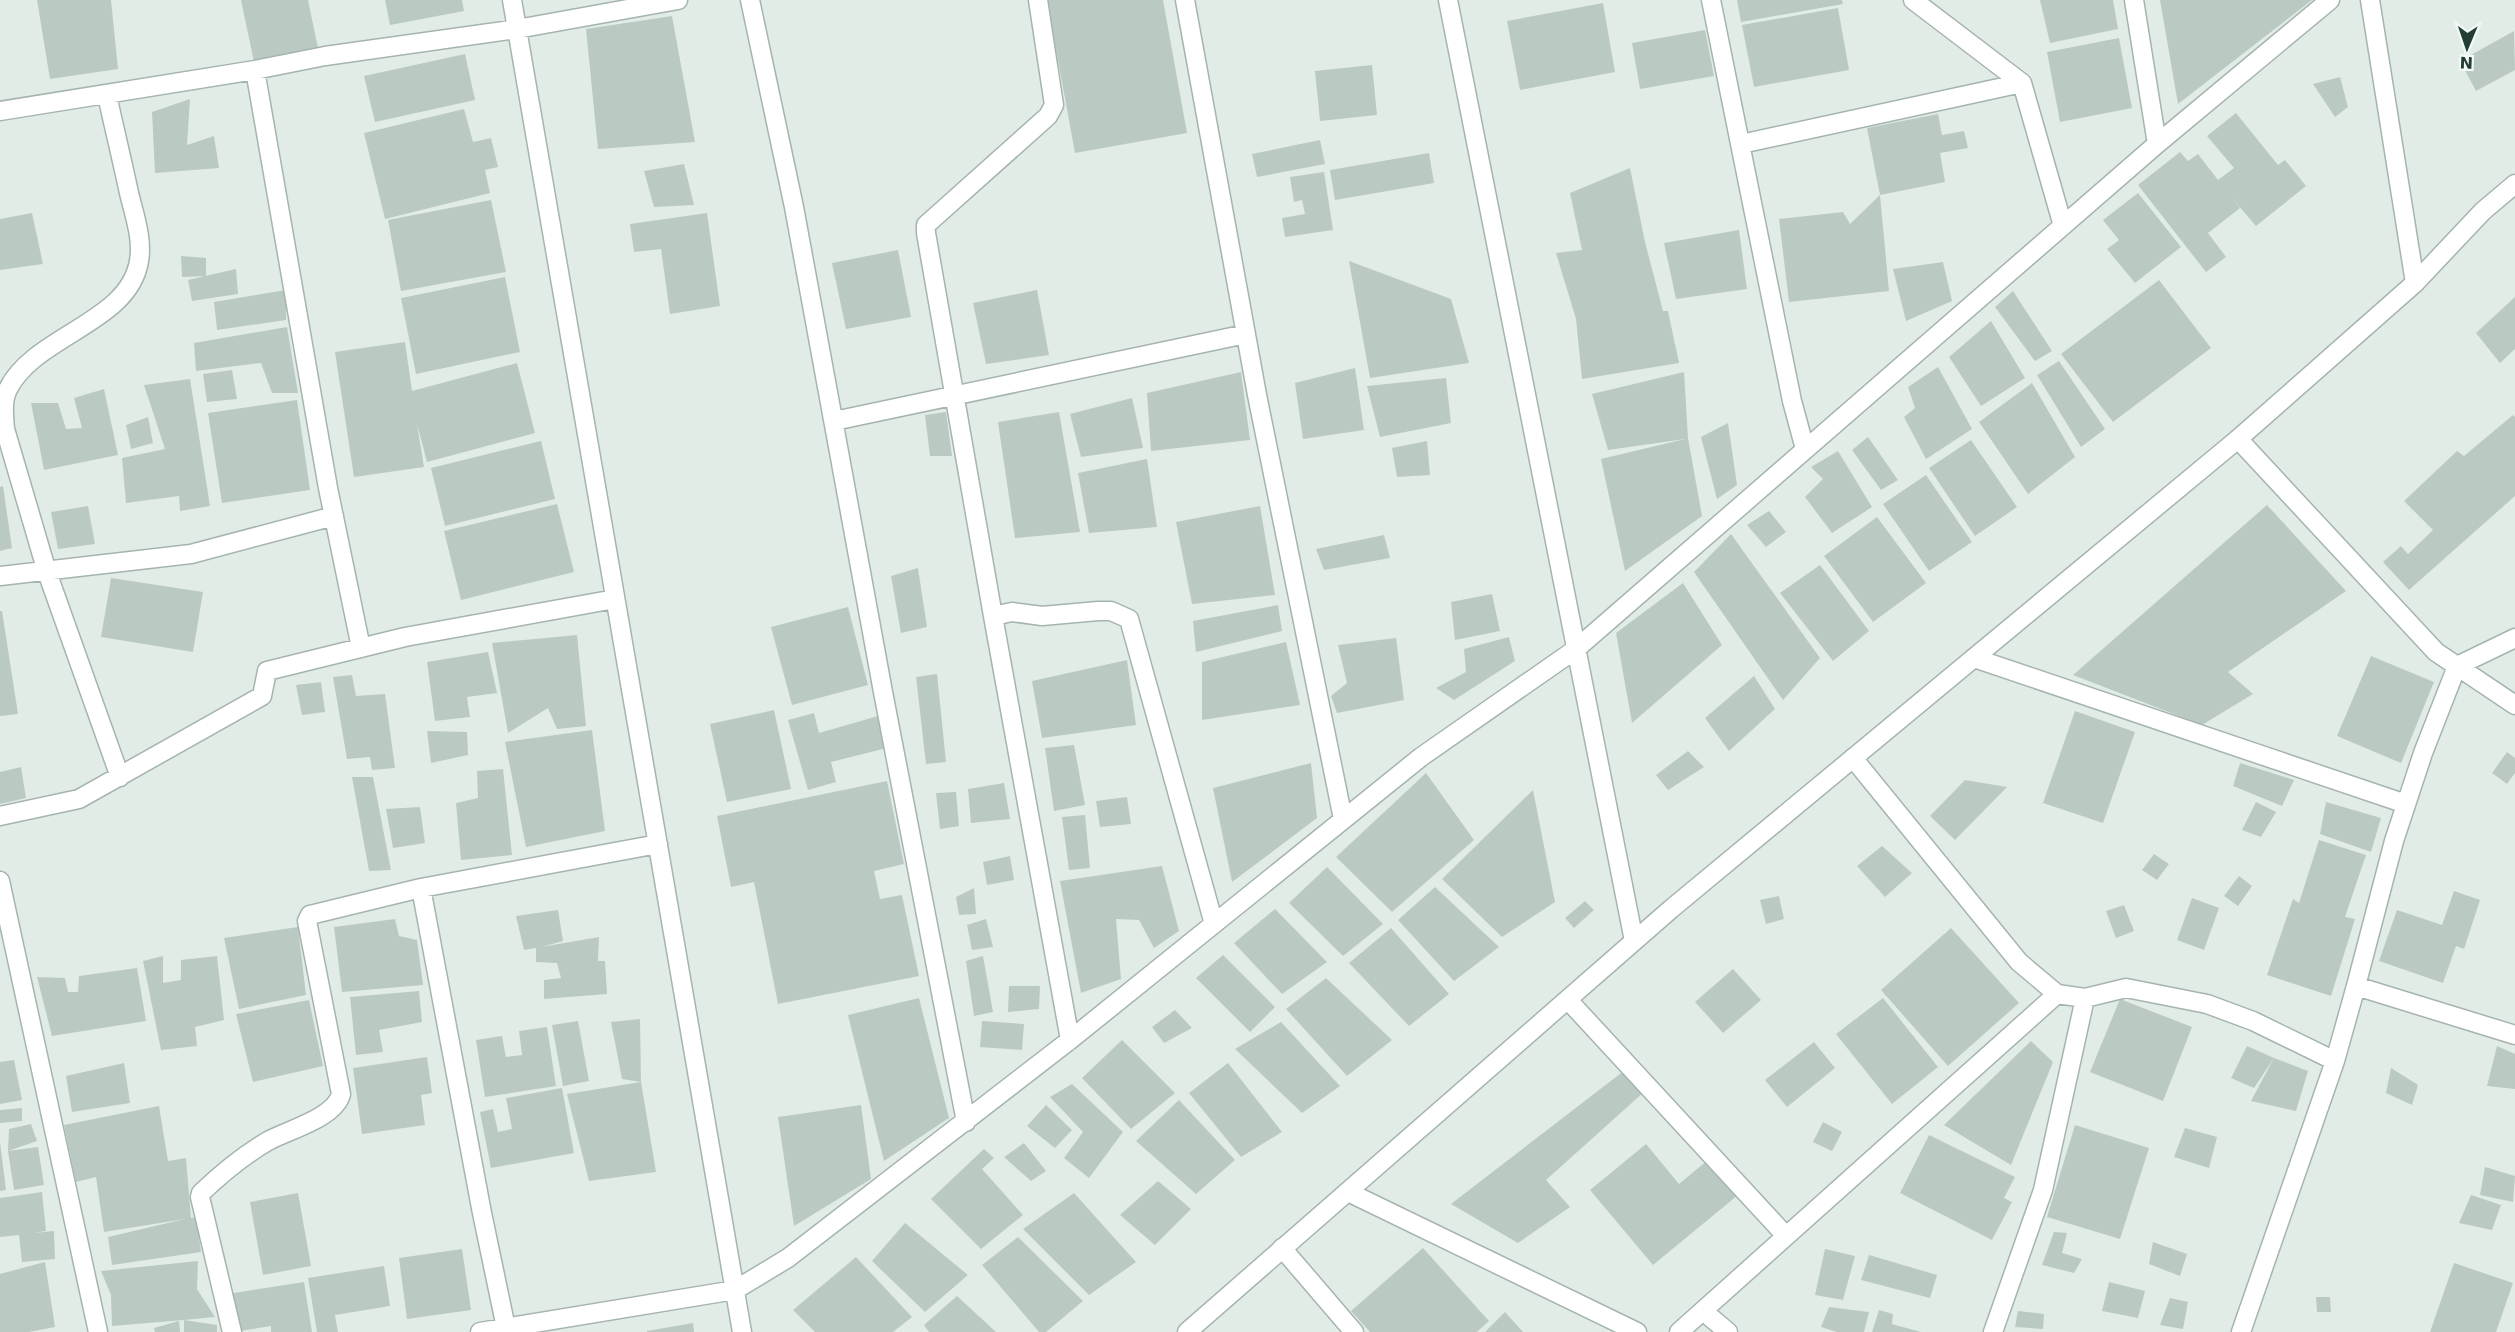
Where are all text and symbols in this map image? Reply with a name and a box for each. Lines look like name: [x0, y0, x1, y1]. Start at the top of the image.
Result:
north arrow: [2437, 18, 2497, 78]
text: N: [2459, 53, 2474, 72]

